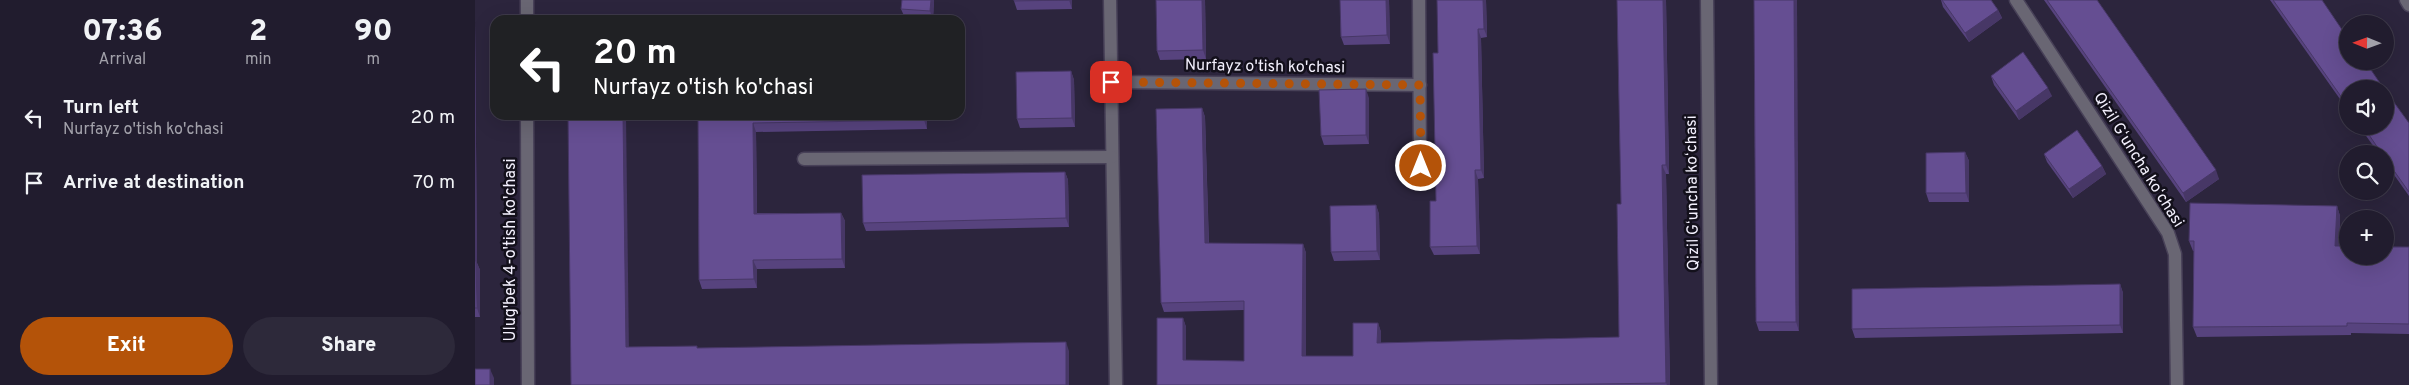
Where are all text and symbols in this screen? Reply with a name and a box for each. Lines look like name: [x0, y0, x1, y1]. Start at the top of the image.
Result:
text: 07:36: [82, 14, 163, 51]
text: 2: [249, 14, 267, 51]
text: 90: [354, 14, 393, 51]
north arrow: [2339, 15, 2394, 70]
map controls: [2339, 15, 2394, 265]
text: 20 m: [593, 32, 677, 76]
icon: left: [510, 35, 575, 100]
text: Arrival: [99, 50, 146, 70]
text: min: [245, 50, 272, 70]
text: m: [366, 50, 380, 70]
street label: Nurfayz o'tish ko'chasi: [1185, 56, 1345, 78]
pin: [1090, 61, 1132, 103]
icon: arrive: [1097, 68, 1125, 96]
text: Nurfayz o'tish ko'chasi: [593, 75, 814, 102]
button: sound: [2339, 80, 2394, 135]
street label: Qizil Gʻuncha koʻchasi: [2088, 89, 2188, 231]
text: Turn left: [63, 96, 139, 120]
icon: left: [20, 104, 48, 132]
text: 20 m: [411, 106, 455, 130]
street label: Qizil Gʻuncha koʻchasi: [1682, 115, 1704, 271]
text: Nurfayz o'tish ko'chasi: [63, 120, 223, 140]
position arrow: [1394, 139, 1446, 191]
button: search: [2339, 145, 2394, 200]
street label: Ulug'bek 4-o'tish ko'chasi: [501, 159, 521, 341]
icon: arrive: [20, 169, 48, 197]
text: Arrive at destination: [63, 171, 244, 195]
text: 70 m: [413, 171, 455, 195]
button: +: [2339, 210, 2394, 265]
button: Exit: [20, 317, 233, 375]
button: Share: [243, 317, 455, 375]

